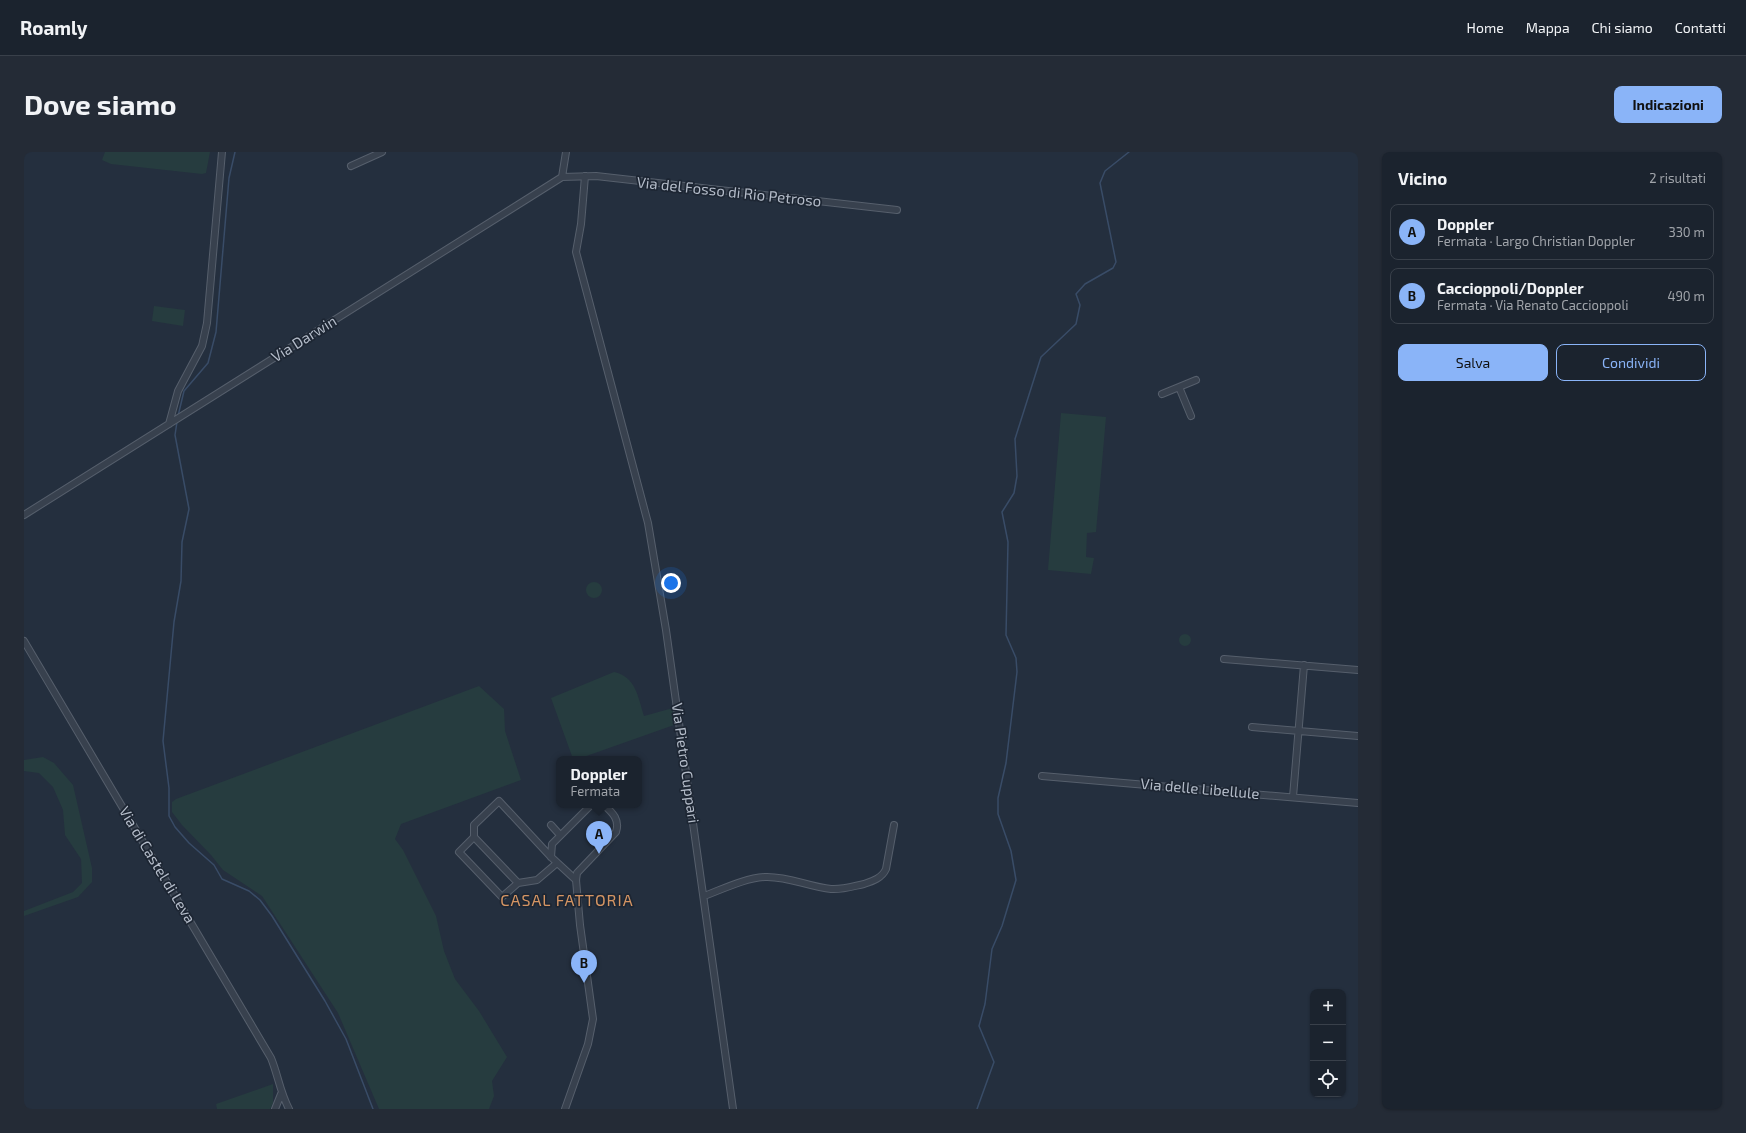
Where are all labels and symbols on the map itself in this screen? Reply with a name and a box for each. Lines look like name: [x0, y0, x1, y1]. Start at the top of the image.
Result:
street label: Via del Fosso di Rio Petroso: [636, 172, 822, 210]
street label: Via Darwin: [268, 311, 339, 365]
your location: [661, 573, 681, 593]
street label: Via Pietro Cuppari: [669, 702, 703, 824]
street label: Via delle Libellule: [1140, 774, 1260, 802]
street label: Via di Castel di Leva: [116, 803, 200, 926]
pin: A: [586, 821, 612, 854]
district label: CASAL FATTORIA: [500, 890, 634, 909]
pin: B: [571, 950, 597, 983]

